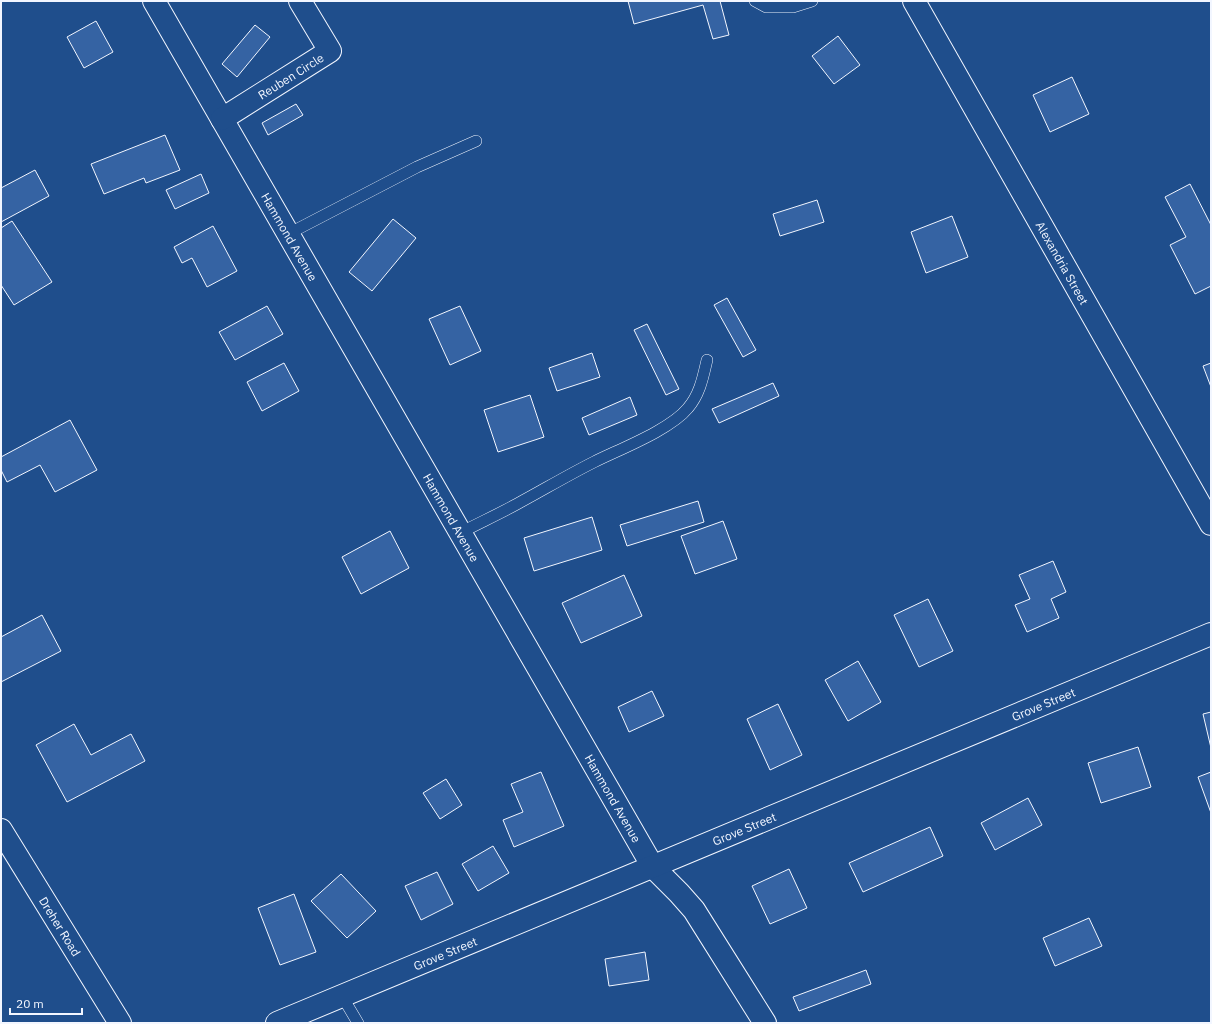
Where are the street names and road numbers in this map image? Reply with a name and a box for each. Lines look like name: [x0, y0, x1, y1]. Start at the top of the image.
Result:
street label: Reuben Circle: [255, 49, 327, 102]
street label: Hammond Avenue: [258, 190, 321, 284]
street label: Alexandria Street: [1033, 218, 1092, 307]
street label: Hammond Avenue: [420, 471, 483, 565]
street label: Grove Street: [1009, 684, 1077, 724]
street label: Hammond Avenue: [582, 751, 645, 845]
street label: Grove Street: [710, 809, 778, 848]
street label: Dreher Road: [36, 894, 84, 959]
street label: Grove Street: [411, 933, 479, 973]

